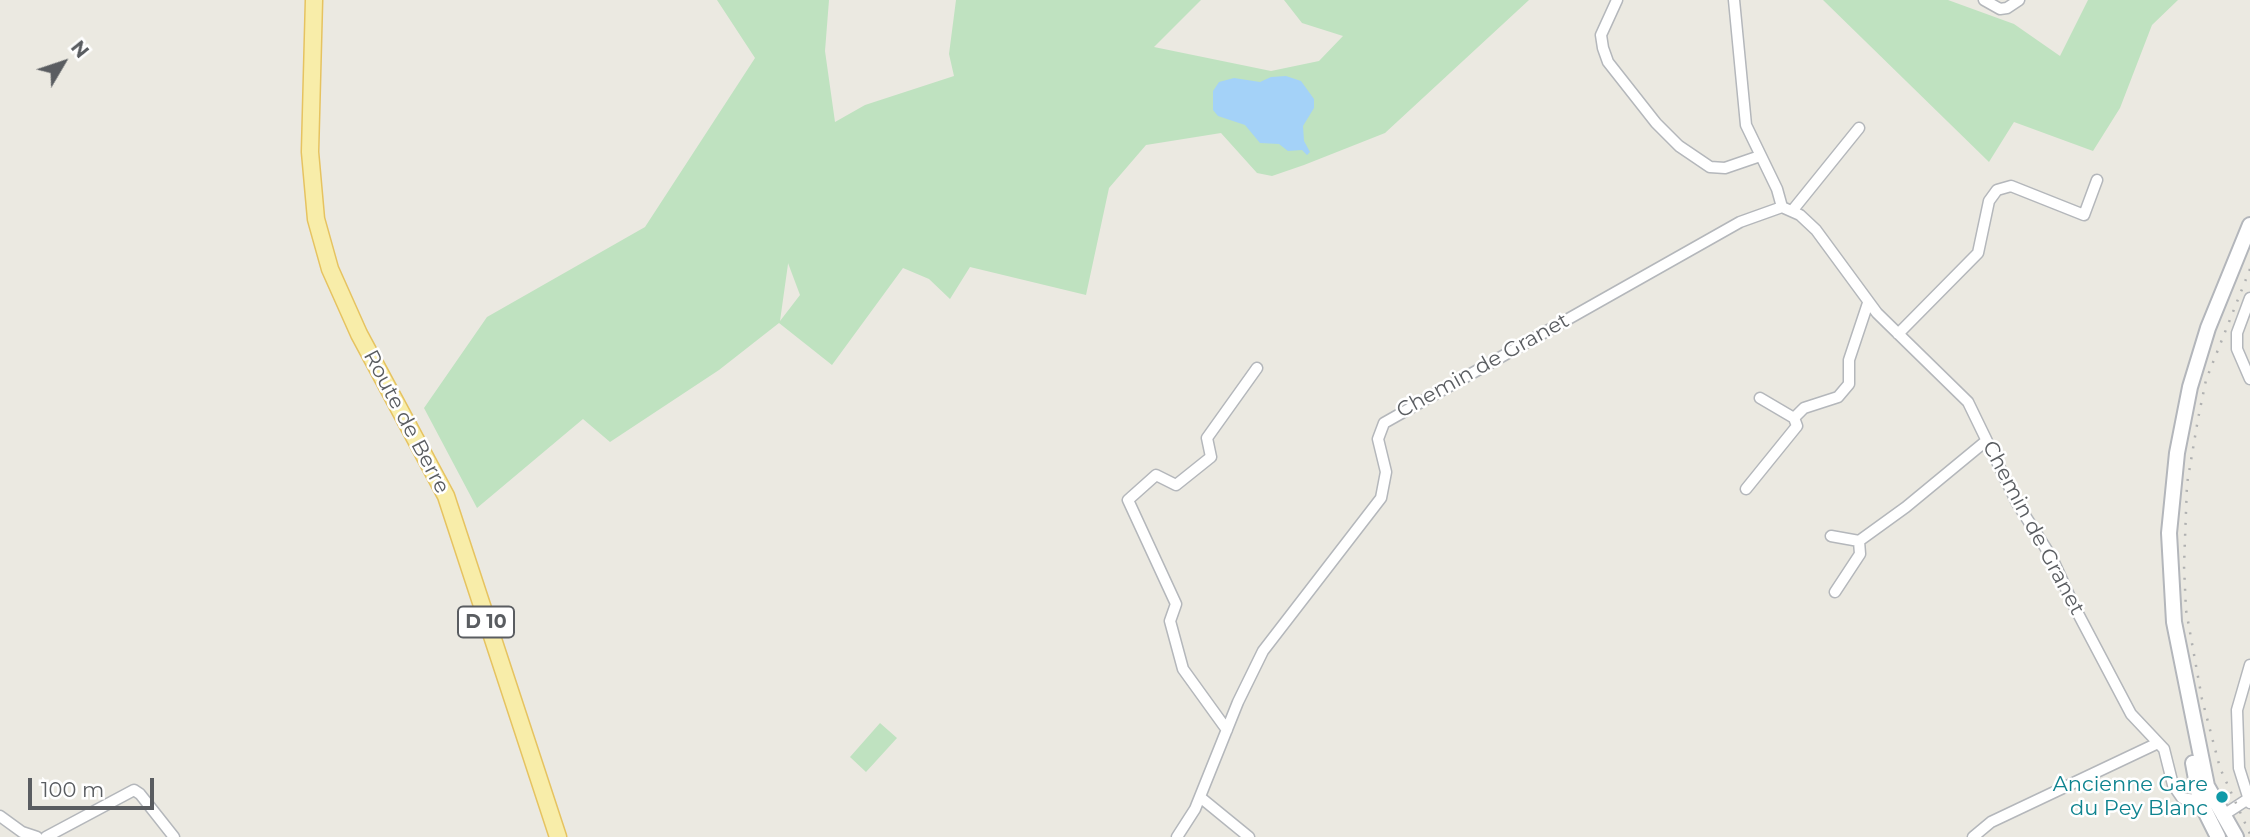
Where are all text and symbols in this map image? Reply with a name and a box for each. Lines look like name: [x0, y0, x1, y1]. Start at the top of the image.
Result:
north arrow: [28, 28, 98, 98]
text: N: [66, 36, 93, 63]
street label: Chemin de Granet: [1392, 308, 1574, 424]
street label: Route de Berre: [358, 346, 454, 498]
street label: Chemin de Granet: [1976, 437, 2090, 619]
road number: D 10: [458, 607, 514, 638]
scale bar: [32, 764, 158, 808]
place label: Ancienne Gare du Pey Blanc: [2053, 772, 2208, 822]
text: 100 m: [41, 777, 104, 802]
marker: Ancienne Gare du Pey Blanc: [2214, 789, 2230, 805]

